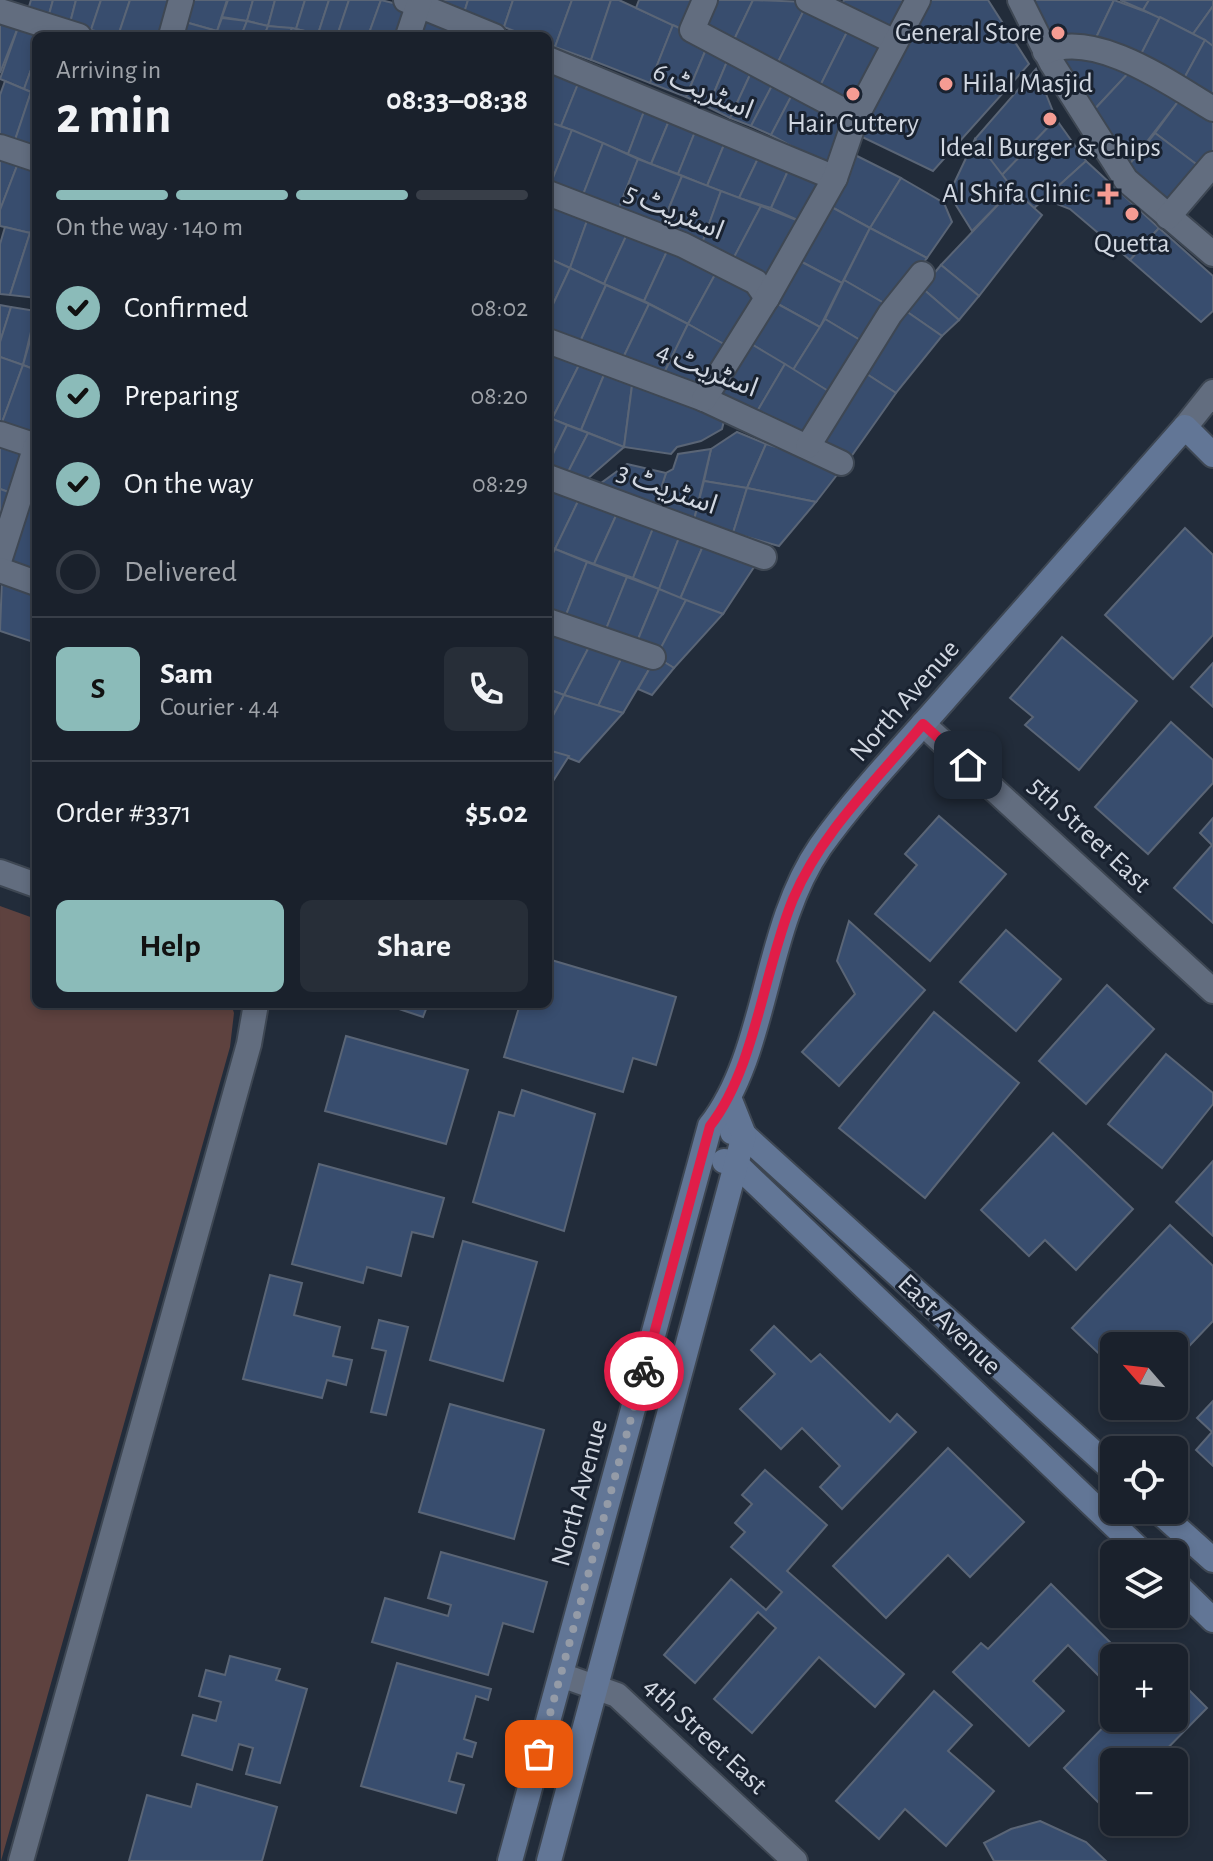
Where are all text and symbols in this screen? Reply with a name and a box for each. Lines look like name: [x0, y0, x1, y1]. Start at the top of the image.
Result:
place label: General Store: [895, 19, 1042, 47]
marker: General Store: [1049, 24, 1067, 42]
text: Arriving in: [56, 57, 161, 83]
street label: اسٹریٹ 6: [648, 57, 757, 126]
place label: Hilal Masjid: [962, 70, 1093, 98]
marker: Hilal Masjid: [937, 75, 955, 93]
text: 08:33–08:38: [386, 85, 528, 115]
marker: Hair Cuttery: [844, 85, 862, 103]
text: 2 min: [56, 90, 171, 142]
place label: Hair Cuttery: [787, 110, 919, 138]
marker: Ideal Burger & Chips: [1041, 110, 1059, 128]
place label: Ideal Burger & Chips: [939, 134, 1161, 162]
street label: اسٹریٹ 5: [620, 179, 728, 246]
place label: Al Shifa Clinic: [942, 180, 1090, 208]
marker: Al Shifa Clinic: [1097, 183, 1119, 205]
marker: Quetta: [1123, 205, 1141, 223]
text: On the way · 140 m: [56, 214, 243, 240]
place label: Quetta: [1094, 230, 1170, 258]
icon: check: [56, 286, 100, 330]
text: Confirmed: [124, 293, 248, 323]
text: 08:02: [470, 295, 528, 321]
street label: اسٹریٹ 4: [652, 337, 762, 404]
icon: check: [56, 374, 100, 418]
text: Preparing: [124, 381, 239, 411]
text: 08:20: [470, 383, 528, 409]
street label: اسٹریٹ 3: [613, 458, 721, 521]
icon: check: [56, 462, 100, 506]
text: On the way: [124, 469, 253, 499]
text: 08:29: [472, 471, 528, 497]
text: Delivered: [124, 557, 237, 587]
street label: North Avenue: [845, 635, 965, 767]
button: phone: [444, 647, 528, 731]
text: Sam: [160, 659, 213, 689]
text: S: [91, 674, 105, 704]
text: Courier · 4.4: [160, 694, 279, 720]
pin: [934, 731, 1002, 799]
icon: home: [946, 743, 990, 787]
street label: 5th Street East: [1023, 772, 1155, 898]
text: Order #3371: [56, 798, 192, 828]
text: $5.02: [465, 798, 528, 828]
button: Help: [56, 900, 284, 992]
button: Share: [300, 900, 528, 992]
street label: East Avenue: [892, 1269, 1006, 1381]
courier: [604, 1331, 684, 1411]
north arrow: [1100, 1332, 1188, 1420]
map controls: [1100, 1332, 1188, 1836]
icon: bike: [622, 1349, 666, 1393]
street label: North Avenue: [547, 1417, 613, 1569]
button: locate: [1100, 1436, 1188, 1524]
button: layers: [1100, 1540, 1188, 1628]
button: +: [1100, 1644, 1188, 1732]
street label: 4th Street East: [638, 1672, 772, 1800]
pin: [505, 1720, 573, 1788]
icon: bag: [517, 1732, 561, 1776]
button: −: [1100, 1748, 1188, 1836]

